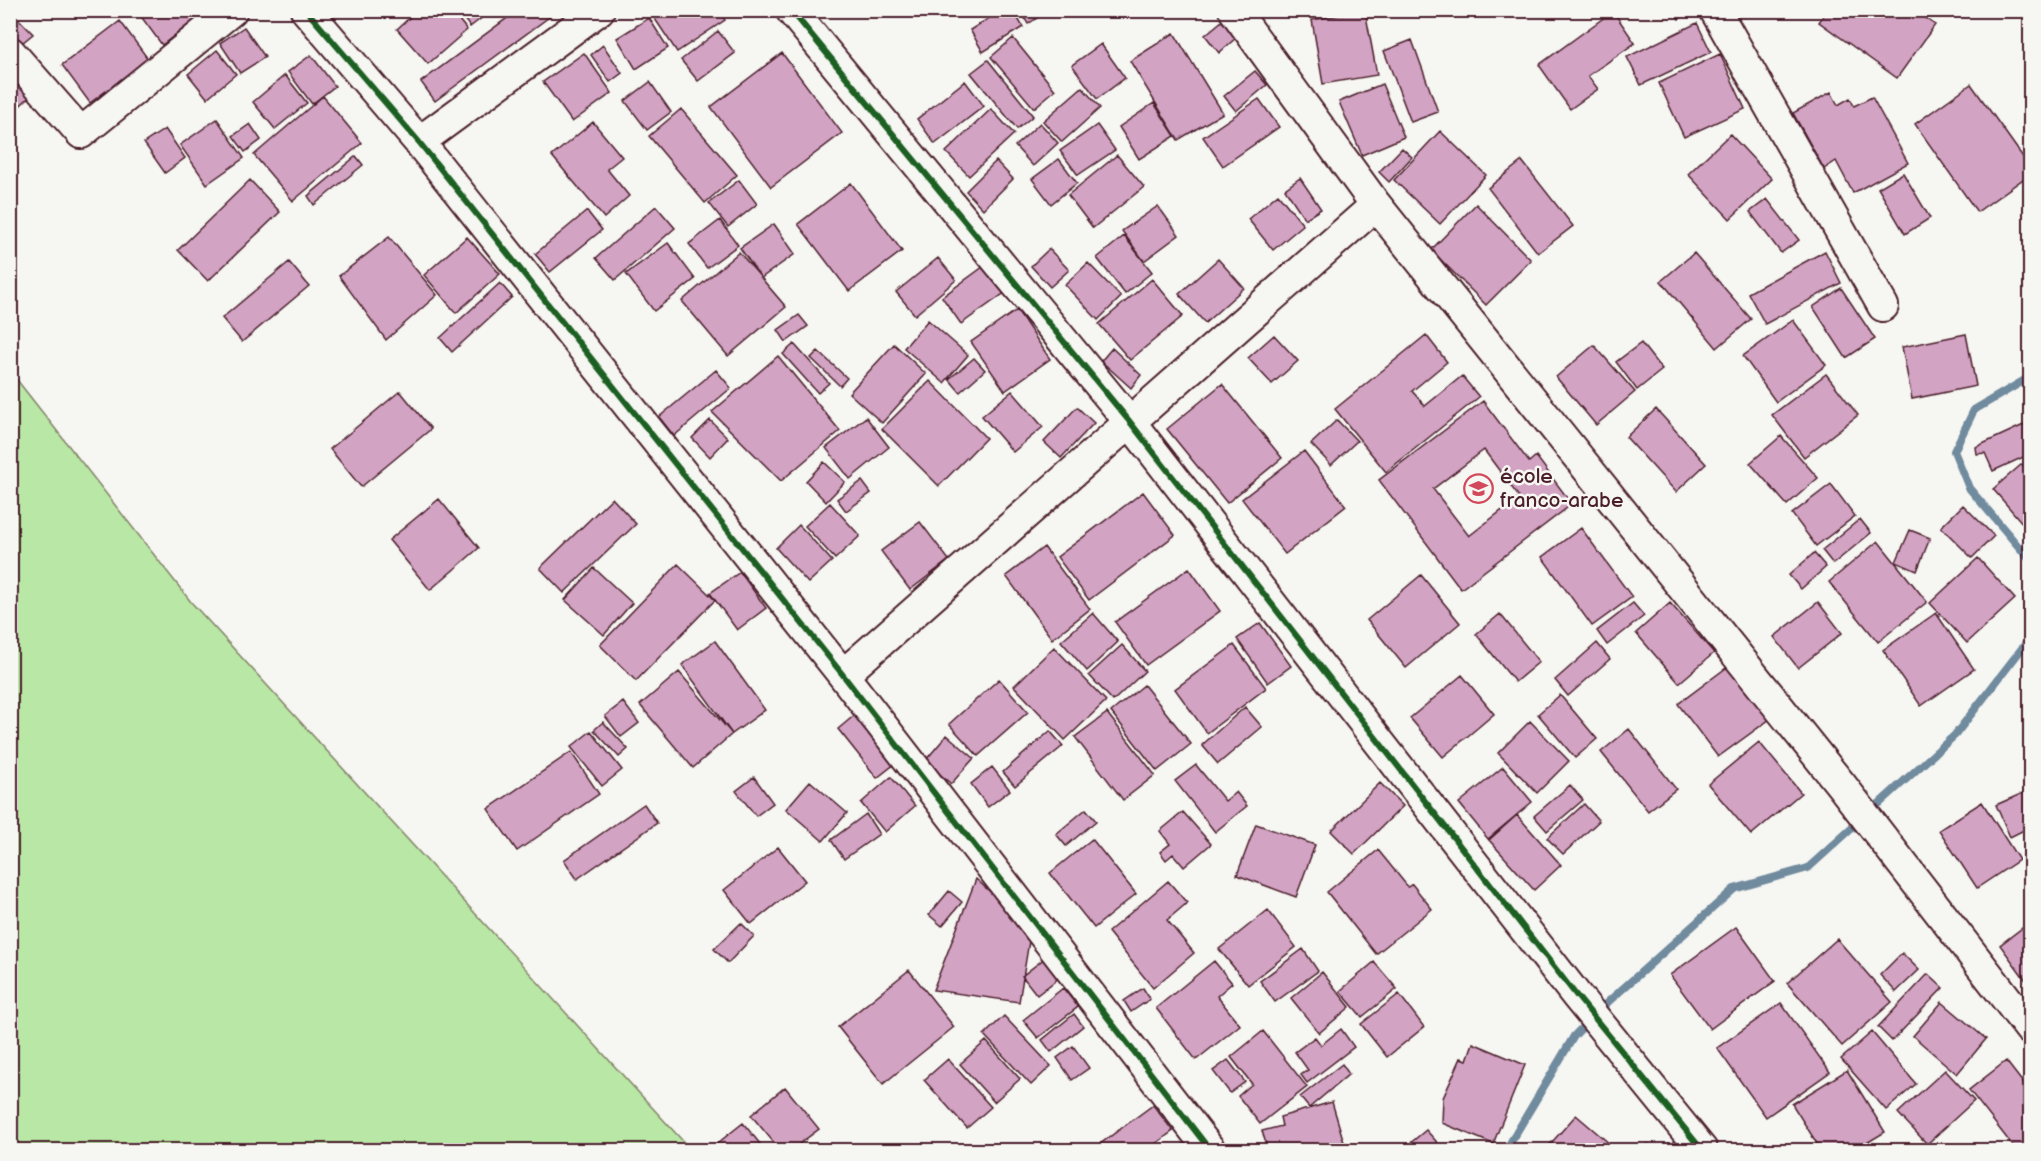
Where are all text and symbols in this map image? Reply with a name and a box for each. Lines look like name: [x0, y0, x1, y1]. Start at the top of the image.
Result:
place label: école franco-arabe: [1500, 464, 1623, 513]
school or university icon: école franco-arabe: [1463, 472, 1495, 504]

